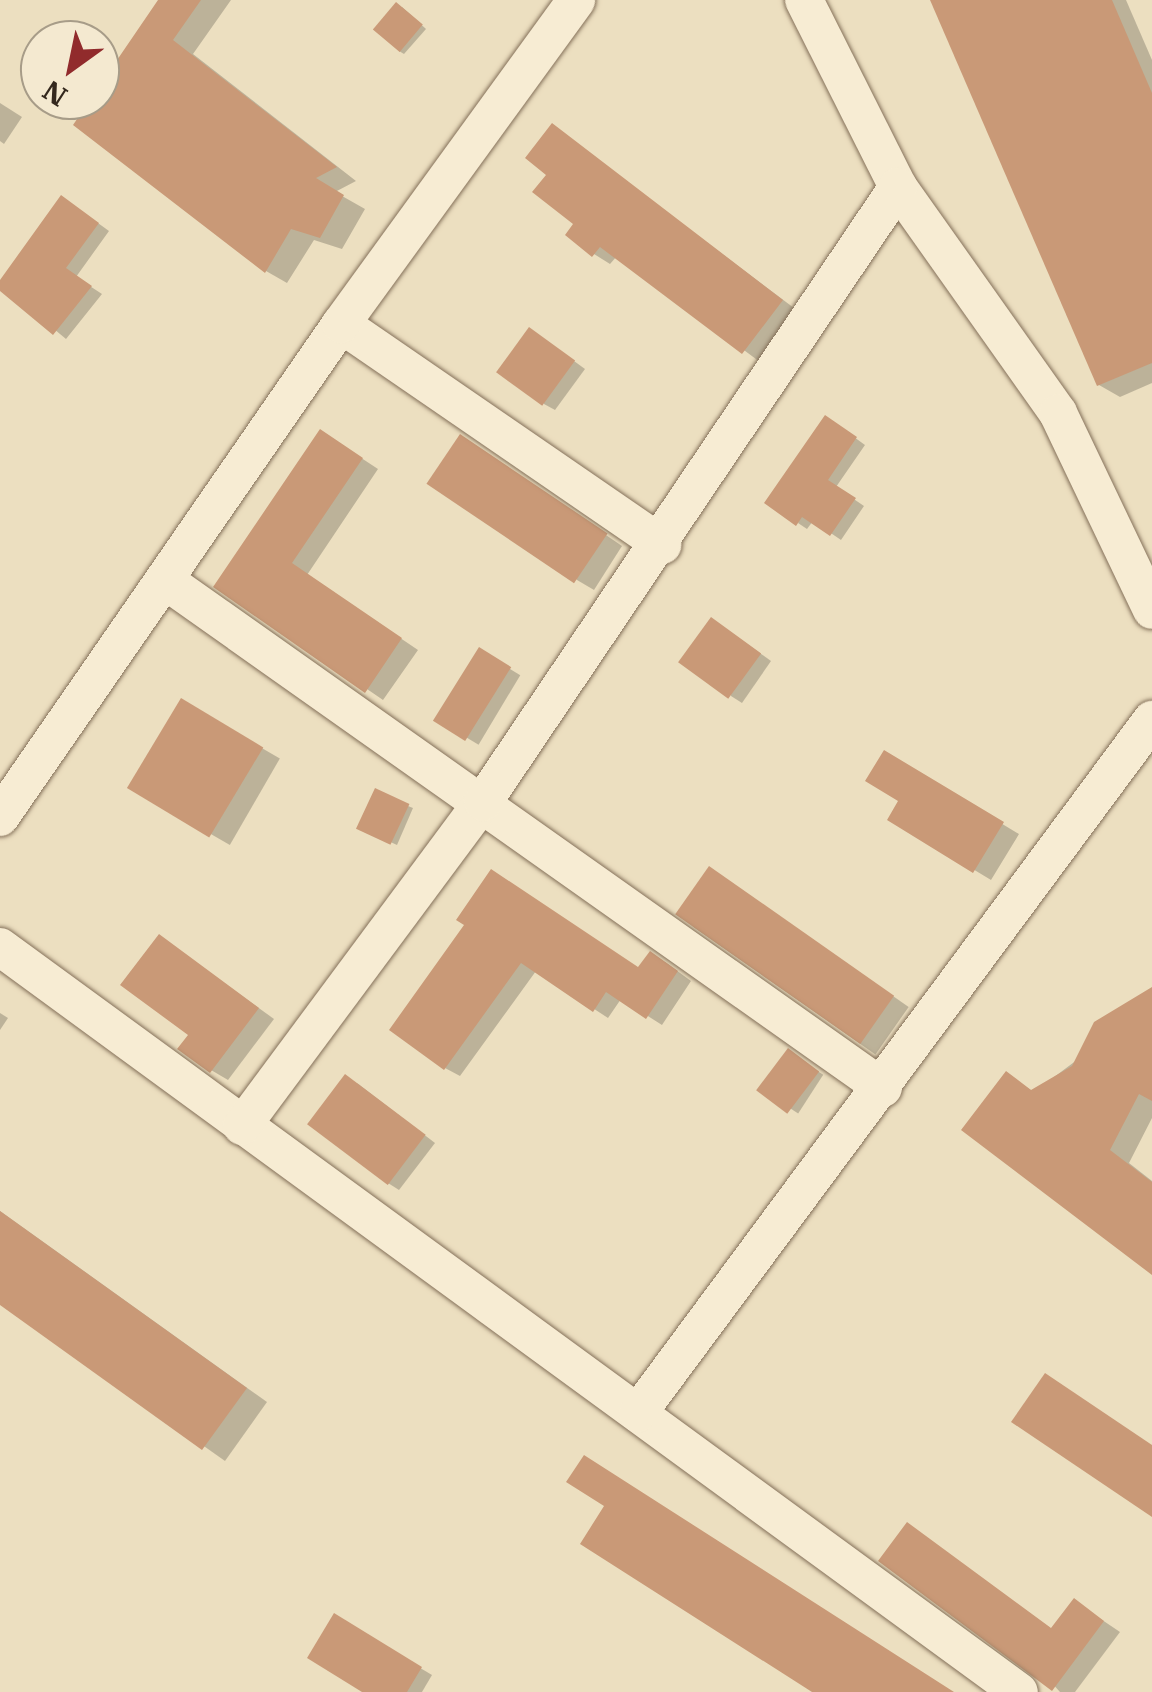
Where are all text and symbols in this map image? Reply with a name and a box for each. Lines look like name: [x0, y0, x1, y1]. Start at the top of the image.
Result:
north arrow: [20, 20, 120, 120]
text: N: [35, 72, 74, 115]

